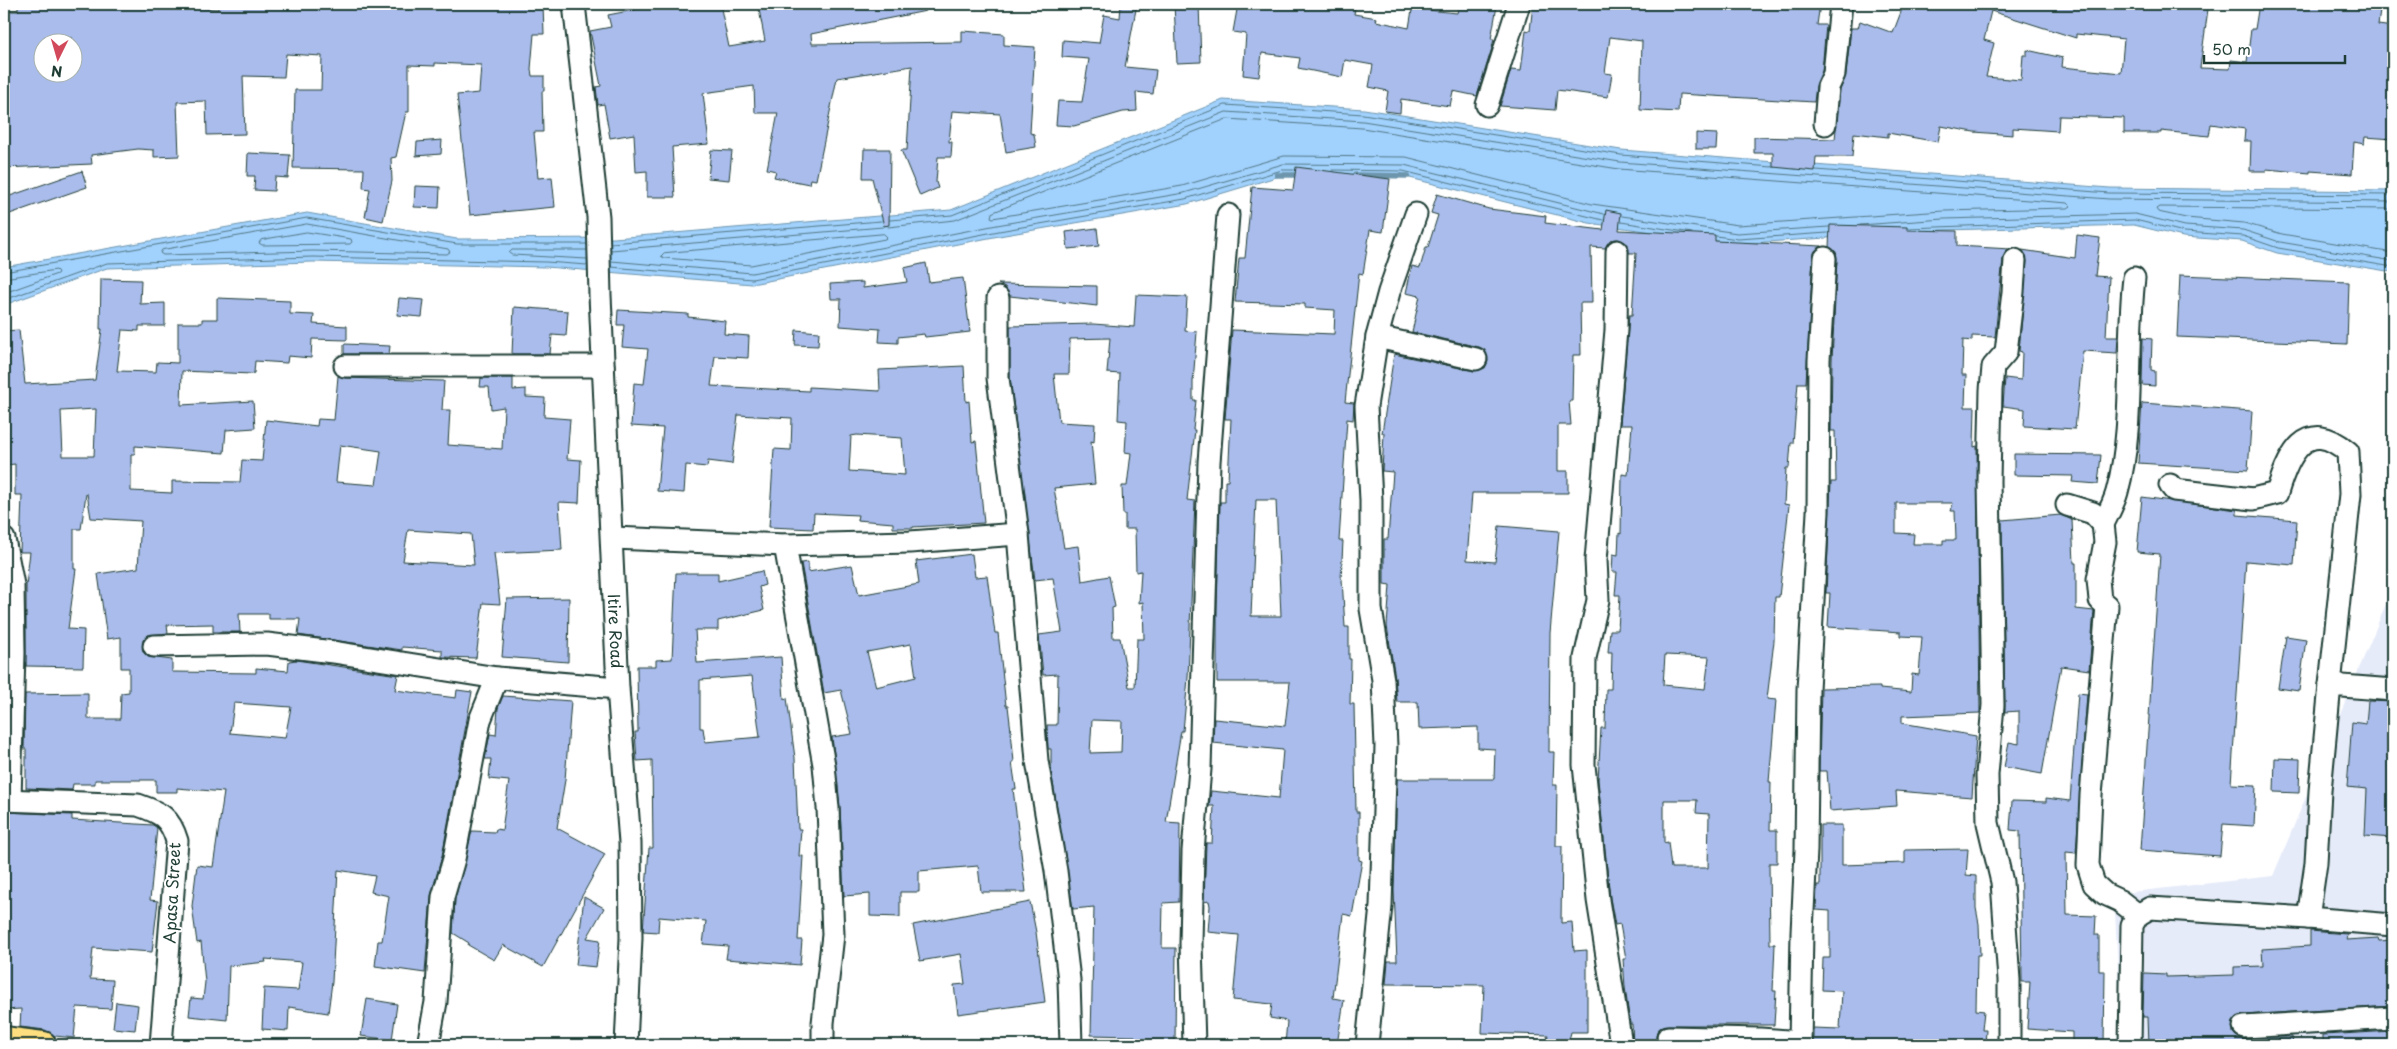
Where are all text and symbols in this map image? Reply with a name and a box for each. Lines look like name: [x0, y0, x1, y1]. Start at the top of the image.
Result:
north arrow: [32, 32, 82, 82]
scale bar: [2204, 32, 2346, 64]
text: 50 m: [2212, 37, 2251, 60]
text: N: [50, 61, 63, 82]
street label: Itire Road: [603, 593, 630, 669]
street label: Apasa Street: [156, 841, 186, 944]

